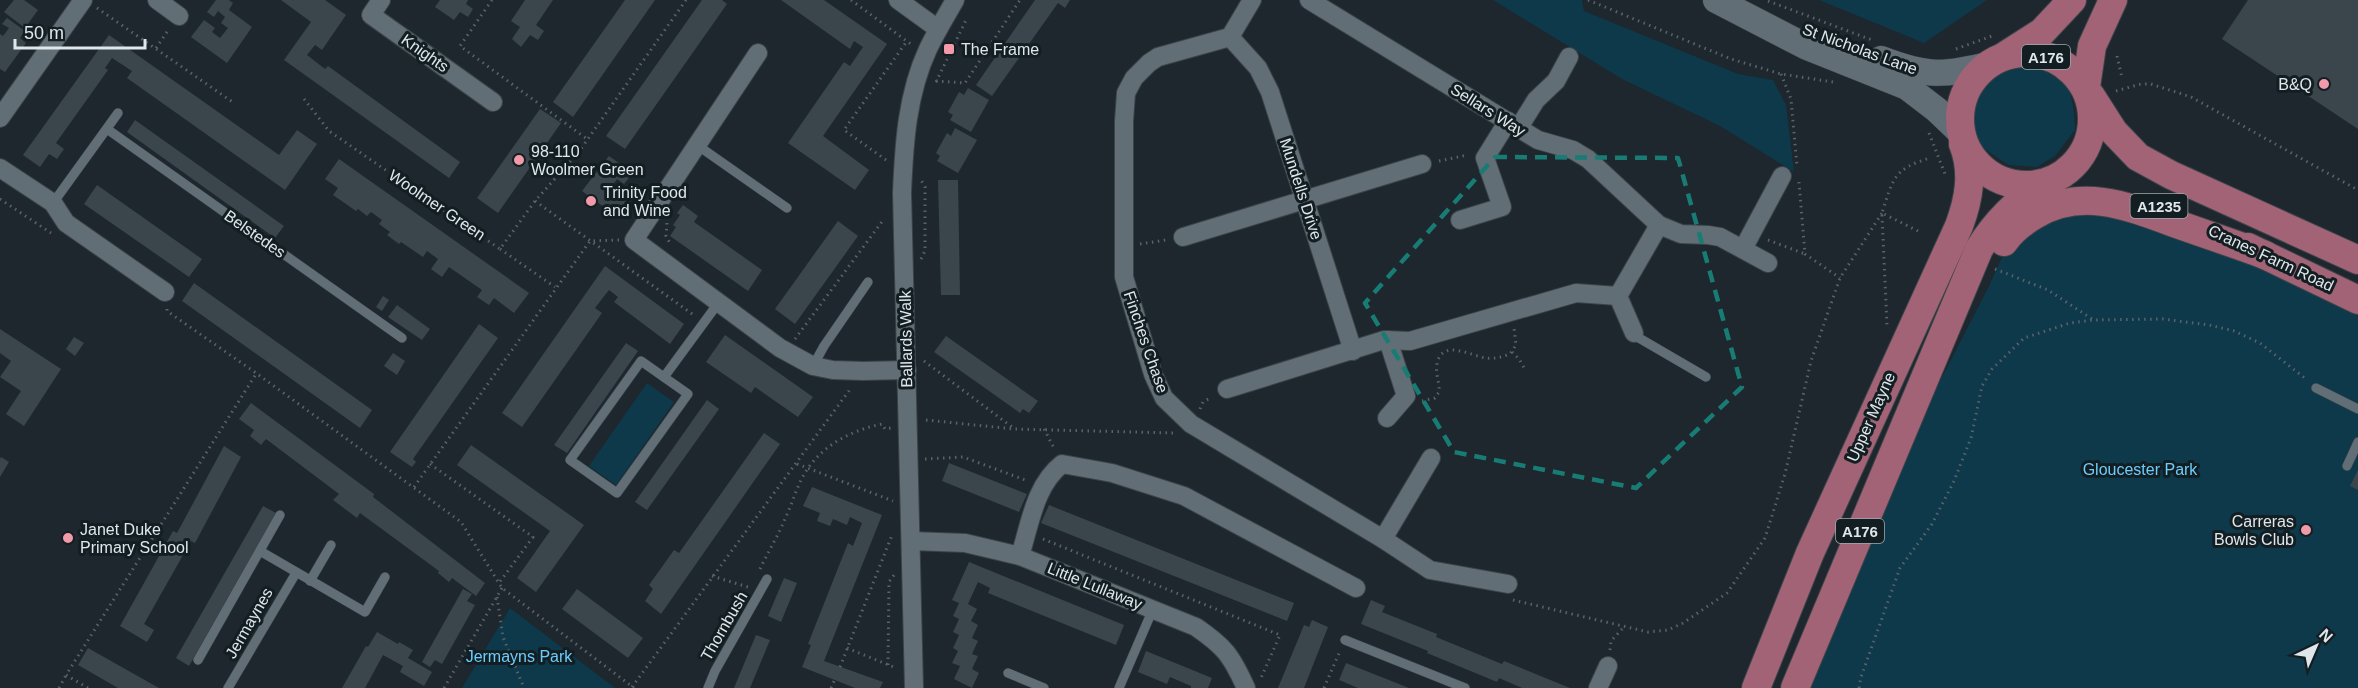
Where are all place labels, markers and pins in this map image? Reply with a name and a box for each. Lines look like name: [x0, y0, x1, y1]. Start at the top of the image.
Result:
place label: The Frame: [961, 41, 1039, 58]
marker: The Frame: [942, 42, 956, 56]
place label: B&Q: [2278, 76, 2312, 93]
marker: B&Q: [2317, 77, 2331, 91]
place label: 98-110 Woolmer Green: [531, 143, 644, 178]
marker: 98-110 Woolmer Green: [512, 153, 526, 167]
place label: Trinity Food and Wine: [603, 184, 687, 219]
marker: Trinity Food and Wine: [584, 194, 598, 208]
place label: Carreras Bowls Club: [2214, 513, 2294, 548]
place label: Janet Duke Primary School: [80, 521, 188, 556]
marker: Carreras Bowls Club: [2299, 523, 2313, 537]
marker: Janet Duke Primary School: [61, 531, 75, 545]

